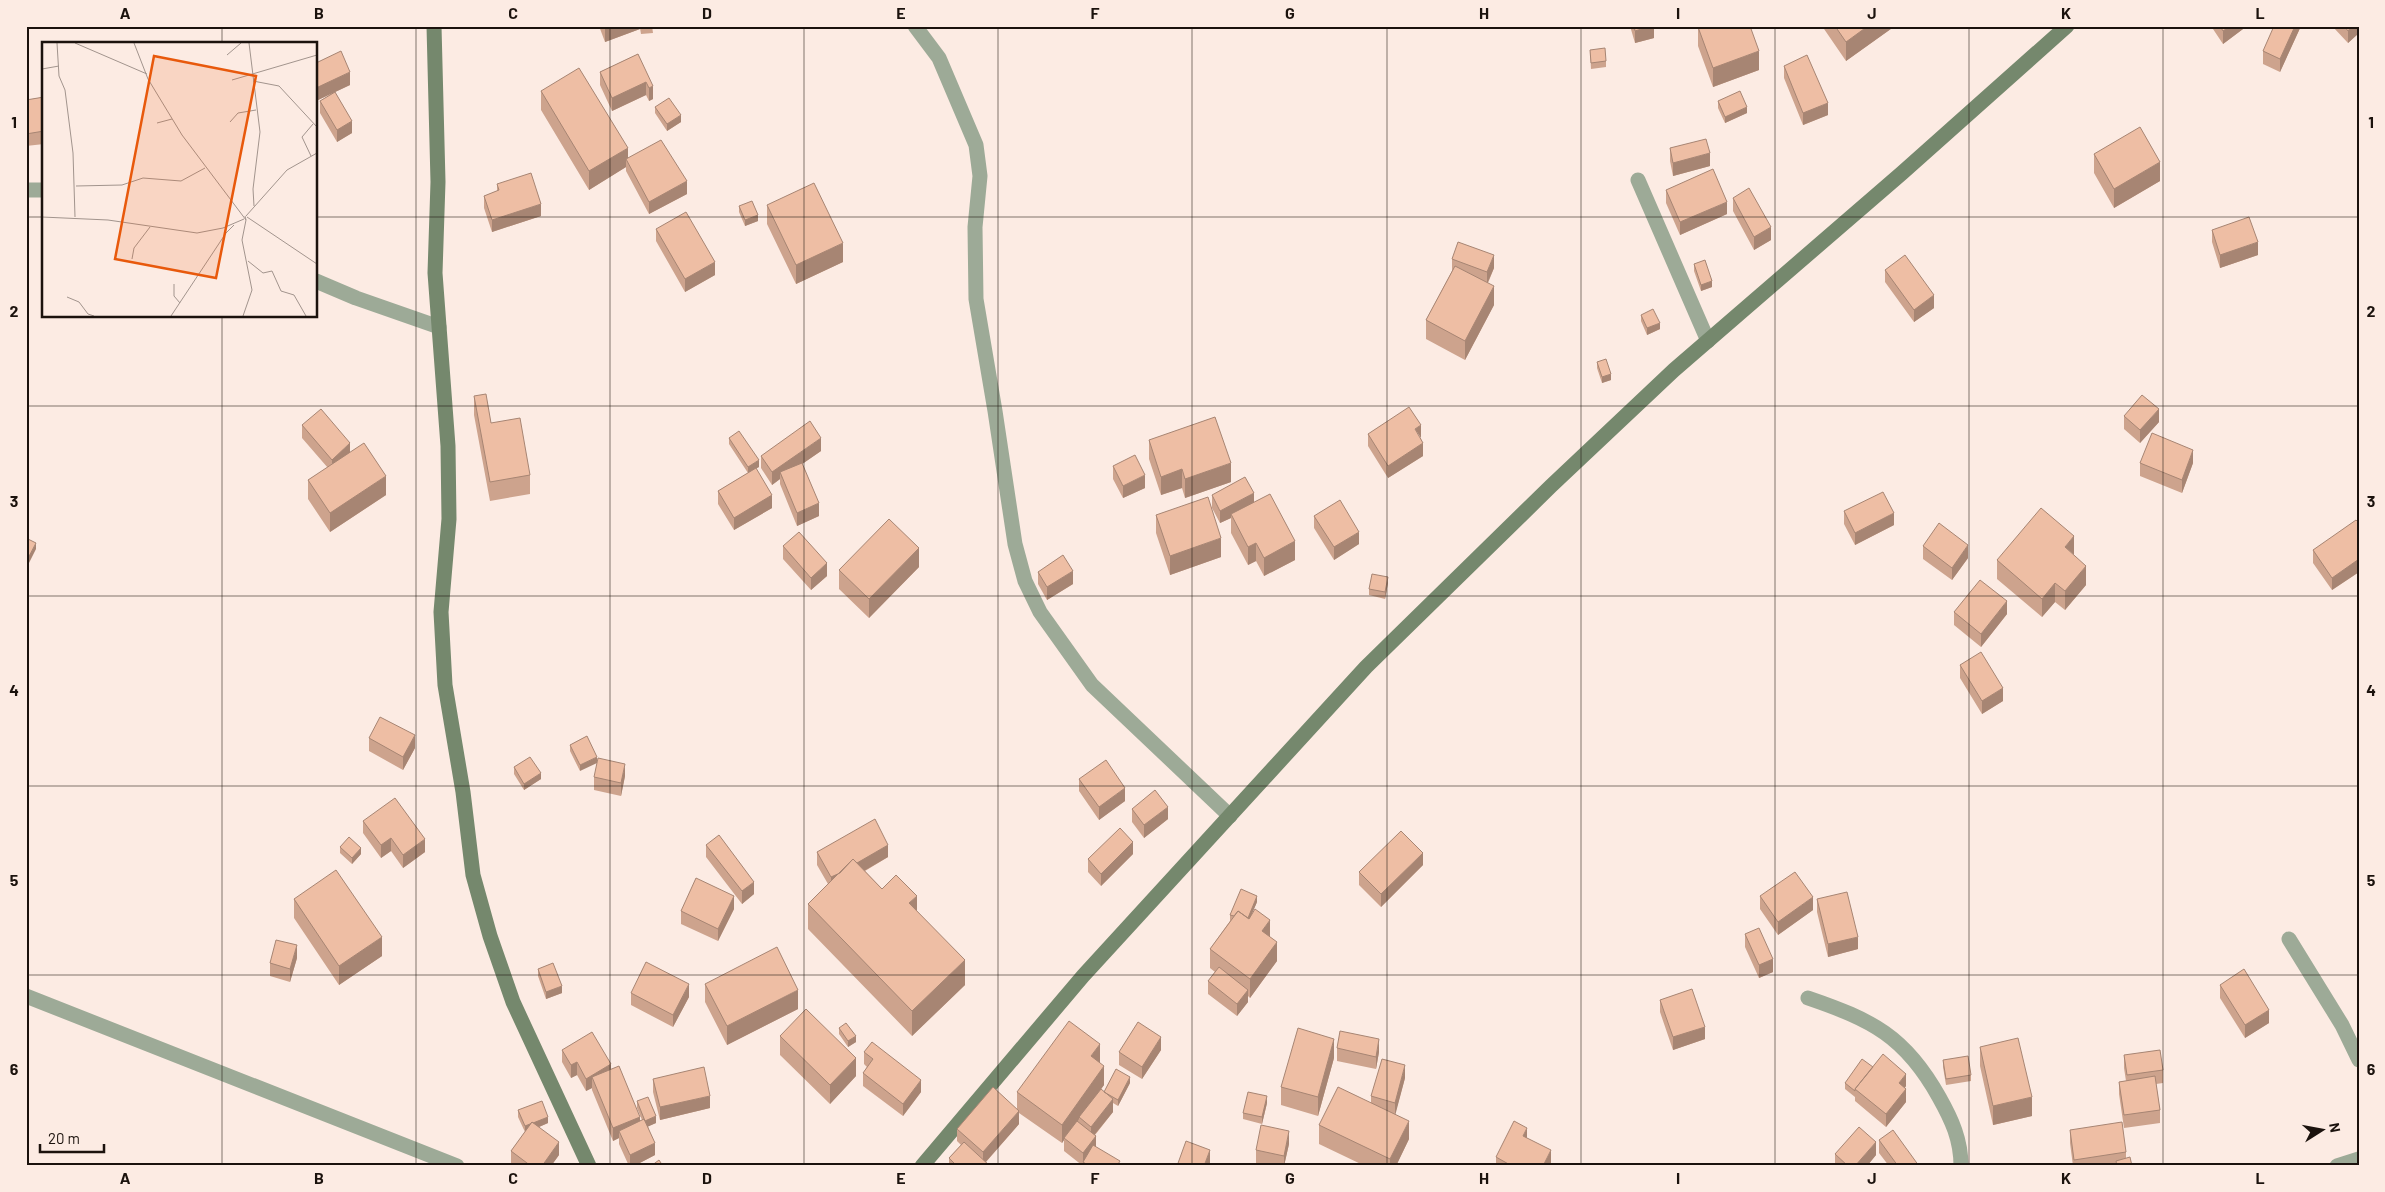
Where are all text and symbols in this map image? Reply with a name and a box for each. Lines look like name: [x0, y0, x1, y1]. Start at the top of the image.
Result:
text: A: [120, 3, 131, 22]
text: B: [314, 3, 324, 22]
text: C: [508, 3, 518, 22]
text: D: [702, 3, 712, 22]
text: E: [896, 3, 906, 22]
text: F: [1091, 3, 1100, 22]
text: G: [1285, 3, 1295, 22]
text: H: [1479, 3, 1489, 22]
text: I: [1676, 3, 1680, 22]
text: J: [1867, 3, 1877, 22]
text: K: [2061, 3, 2071, 22]
text: L: [2255, 3, 2265, 22]
inset map: [42, 42, 318, 318]
text: 1: [11, 112, 17, 131]
text: 1: [2368, 112, 2374, 131]
text: 2: [10, 301, 19, 320]
text: 2: [2367, 301, 2376, 320]
text: 3: [10, 491, 18, 510]
text: 3: [2367, 491, 2375, 510]
text: 4: [9, 680, 19, 699]
text: 4: [2366, 680, 2376, 699]
text: 5: [10, 870, 19, 889]
text: 5: [2367, 870, 2376, 889]
text: 6: [10, 1059, 19, 1078]
text: 6: [2367, 1059, 2376, 1078]
north arrow: [2298, 1104, 2348, 1154]
text: N: [2326, 1121, 2344, 1134]
scale bar: [40, 1122, 104, 1154]
text: 20 m: [48, 1129, 80, 1147]
text: A: [120, 1168, 131, 1187]
text: B: [314, 1168, 324, 1187]
text: C: [508, 1168, 518, 1187]
text: D: [702, 1168, 712, 1187]
text: E: [896, 1168, 906, 1187]
text: F: [1091, 1168, 1100, 1187]
text: G: [1285, 1168, 1295, 1187]
text: H: [1479, 1168, 1489, 1187]
text: I: [1676, 1168, 1680, 1187]
text: J: [1867, 1168, 1877, 1187]
text: K: [2061, 1168, 2071, 1187]
text: L: [2255, 1168, 2265, 1187]

